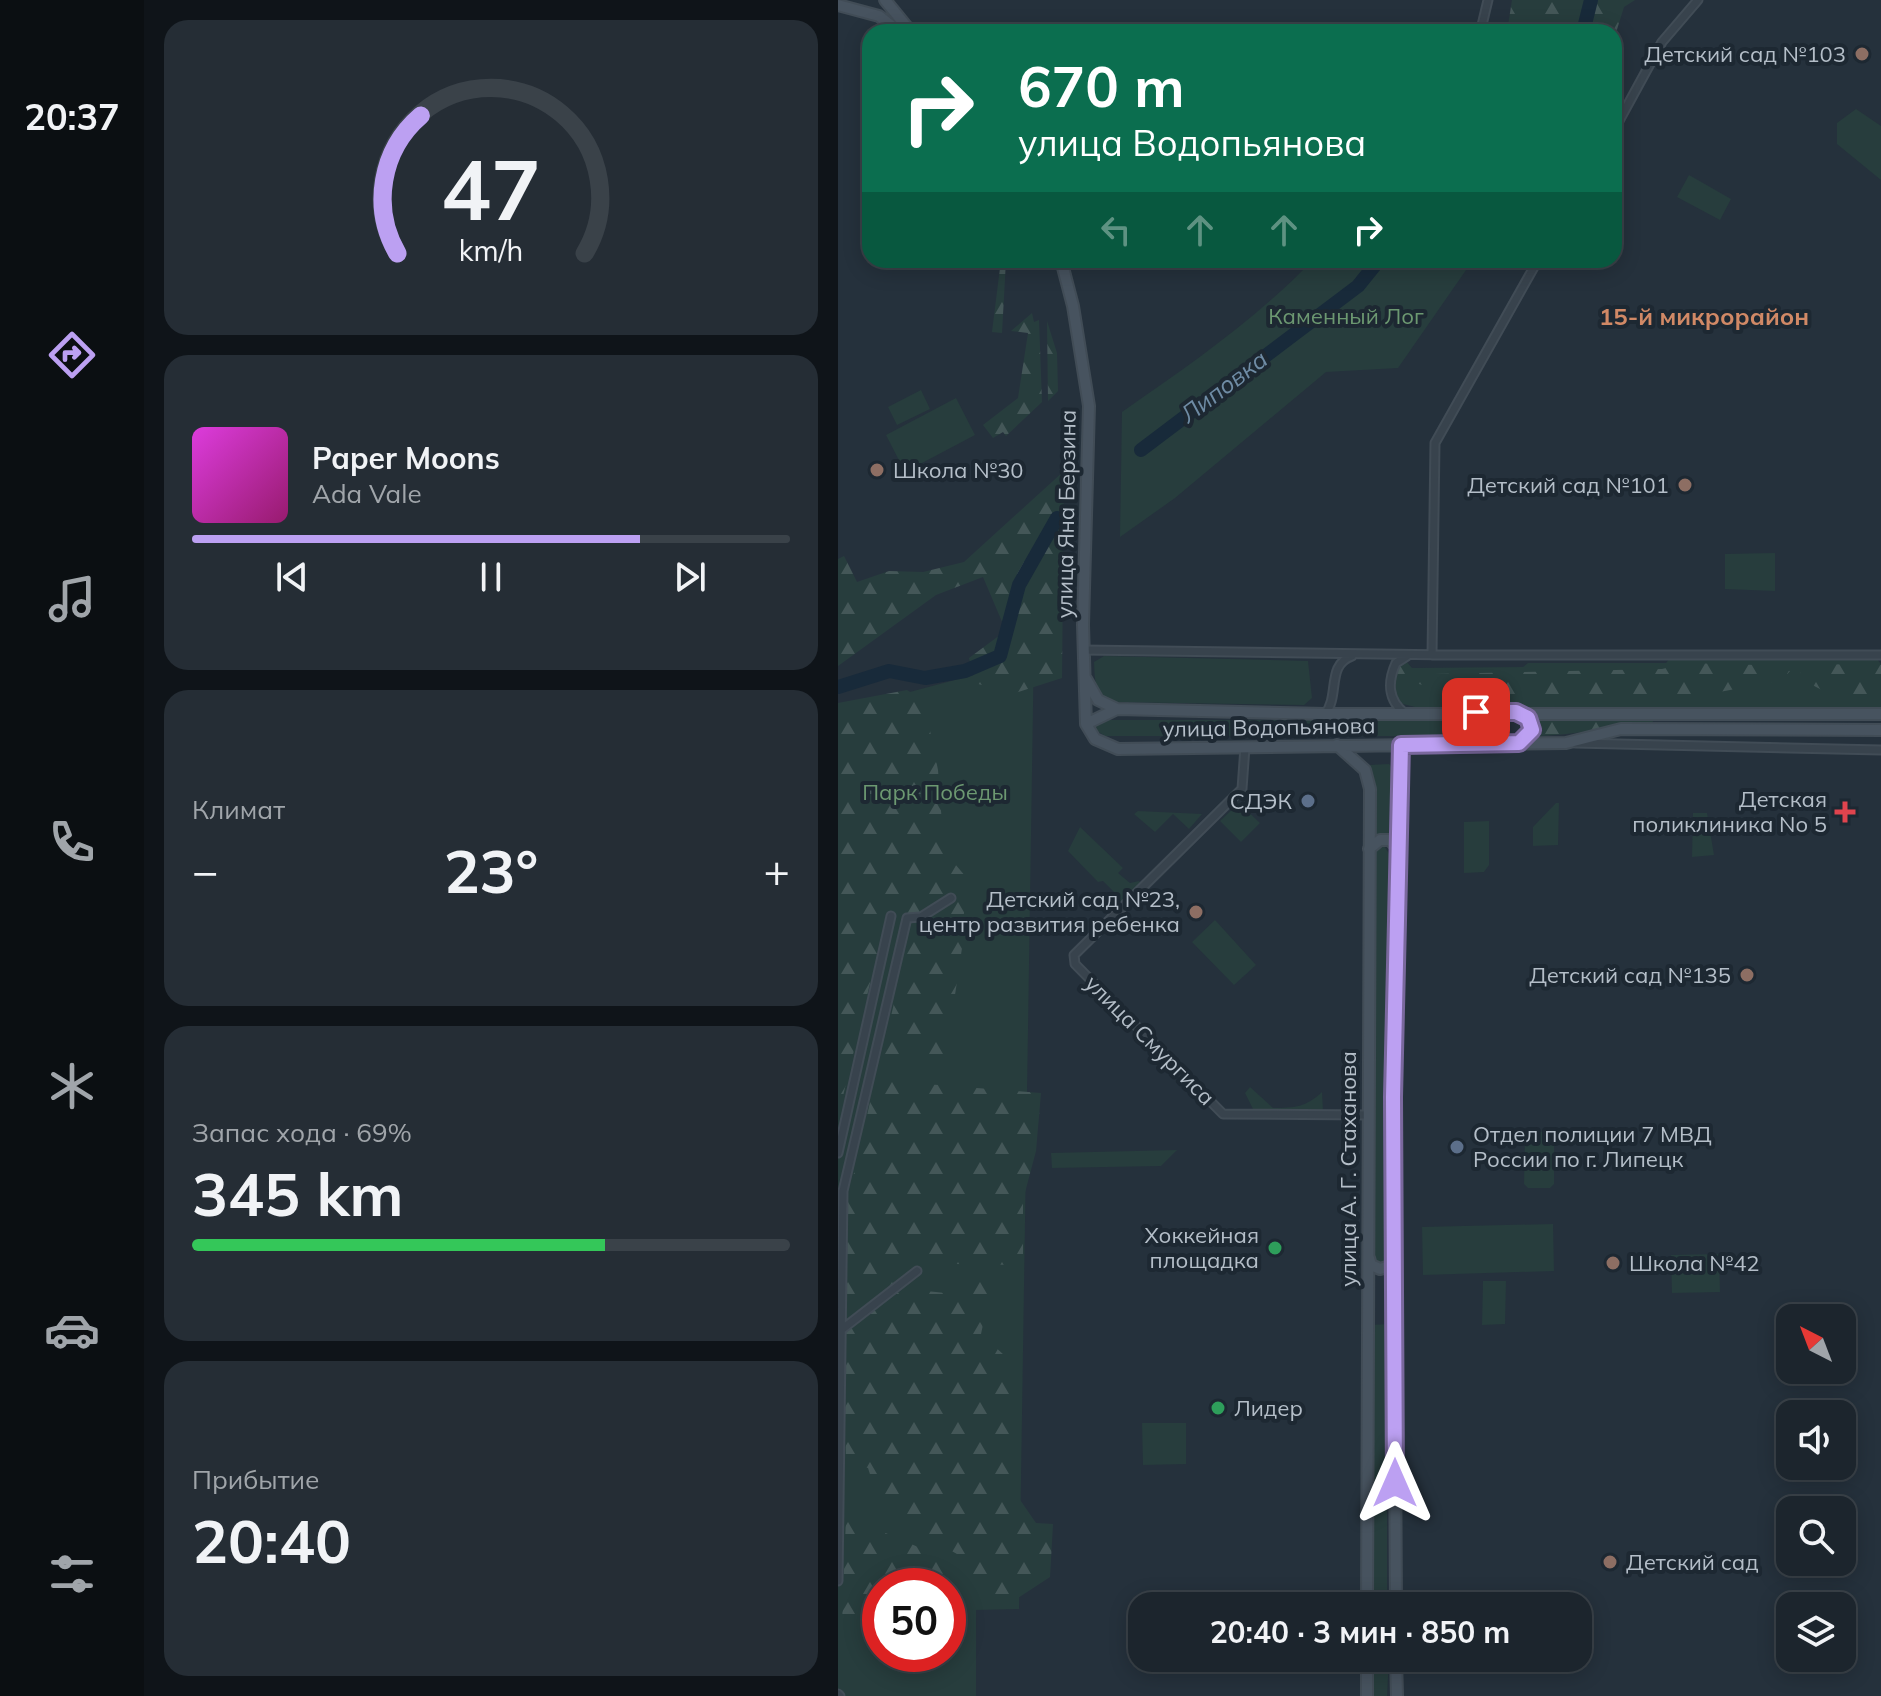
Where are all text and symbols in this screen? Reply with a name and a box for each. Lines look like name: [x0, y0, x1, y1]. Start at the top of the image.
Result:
place label: Детский сад №103: [1644, 40, 1846, 68]
marker: Детский сад №103: [1853, 45, 1871, 63]
text: 670 m: [1018, 51, 1185, 121]
icon: right: [886, 56, 990, 160]
text: 20:37: [24, 94, 120, 139]
text: улица Водопьянова: [1018, 120, 1366, 165]
text: 47: [441, 135, 541, 240]
icon: left: [1094, 208, 1138, 252]
icon: ahead: [1178, 208, 1222, 252]
icon: ahead: [1262, 208, 1306, 252]
icon: right: [1346, 208, 1390, 252]
text: km/h: [459, 232, 523, 268]
district label: 15-й микрорайон: [1599, 301, 1809, 331]
park label: Каменный Лог: [1268, 302, 1424, 330]
icon: directions: [44, 327, 100, 383]
water label: Липовка: [1173, 344, 1273, 429]
street label: улица Яна Берзина: [1050, 409, 1082, 619]
text: Paper Moons: [312, 439, 500, 477]
place label: Школа №30: [893, 456, 1024, 484]
marker: Школа №30: [868, 461, 886, 479]
place label: Детский сад №101: [1467, 471, 1669, 499]
marker: Детский сад №101: [1676, 476, 1694, 494]
text: Ada Vale: [312, 477, 422, 510]
icon: previous: [270, 555, 314, 599]
icon: pause: [469, 555, 513, 599]
icon: next: [668, 555, 712, 599]
icon: music: [44, 571, 100, 627]
pin: [1442, 678, 1510, 746]
icon: arrive: [1454, 690, 1498, 734]
street label: улица Водопьянова: [1162, 711, 1376, 743]
park label: Парк Победы: [862, 778, 1008, 806]
place label: Детская поликлиника No 5: [1632, 785, 1827, 838]
place label: СДЭК: [1230, 787, 1293, 815]
marker: СДЭК: [1299, 792, 1317, 810]
text: Климат: [192, 793, 285, 826]
marker: Детская поликлиника No 5: [1834, 801, 1856, 823]
icon: phone: [44, 814, 100, 870]
text: 23°: [444, 833, 538, 908]
text: −: [192, 843, 218, 898]
text: +: [764, 843, 790, 898]
place label: Детский сад №23, центр развития ребенка: [919, 885, 1180, 938]
marker: Детский сад №23, центр развития ребенка: [1187, 903, 1205, 921]
place label: Детский сад №135: [1529, 961, 1731, 989]
marker: Детский сад №135: [1738, 966, 1756, 984]
street label: улица Смургиса: [1079, 969, 1221, 1111]
street label: улица А. Г. Стаханова: [1334, 1051, 1362, 1287]
icon: climate: [44, 1058, 100, 1114]
text: Запас хода · 69%: [192, 1116, 412, 1149]
place label: Отдел полиции 7 МВД России по г. Липецк: [1473, 1120, 1712, 1173]
marker: Отдел полиции 7 МВД России по г. Липецк: [1448, 1138, 1466, 1156]
text: 345 km: [192, 1156, 404, 1231]
place label: Хоккейная площадка: [1144, 1221, 1259, 1274]
marker: Хоккейная площадка: [1266, 1239, 1284, 1257]
place label: Школа №42: [1629, 1249, 1760, 1277]
marker: Школа №42: [1604, 1254, 1622, 1272]
icon: car: [44, 1302, 100, 1358]
north arrow: [1776, 1304, 1856, 1384]
map controls: [1776, 1304, 1856, 1672]
place label: Лидер: [1234, 1394, 1303, 1422]
marker: Лидер: [1209, 1399, 1227, 1417]
button: sound: [1776, 1400, 1856, 1480]
position arrow: [1353, 1441, 1437, 1525]
text: Прибытие: [192, 1463, 319, 1496]
button: search: [1776, 1496, 1856, 1576]
text: 20:40: [192, 1503, 351, 1578]
icon: filters: [44, 1546, 100, 1602]
place label: Детский сад: [1626, 1548, 1759, 1576]
marker: Детский сад: [1601, 1553, 1619, 1571]
speed limit sign: 50: [862, 1568, 966, 1672]
button: layers: [1776, 1592, 1856, 1672]
text: 20:40 · 3 мин · 850 m: [1210, 1613, 1510, 1651]

